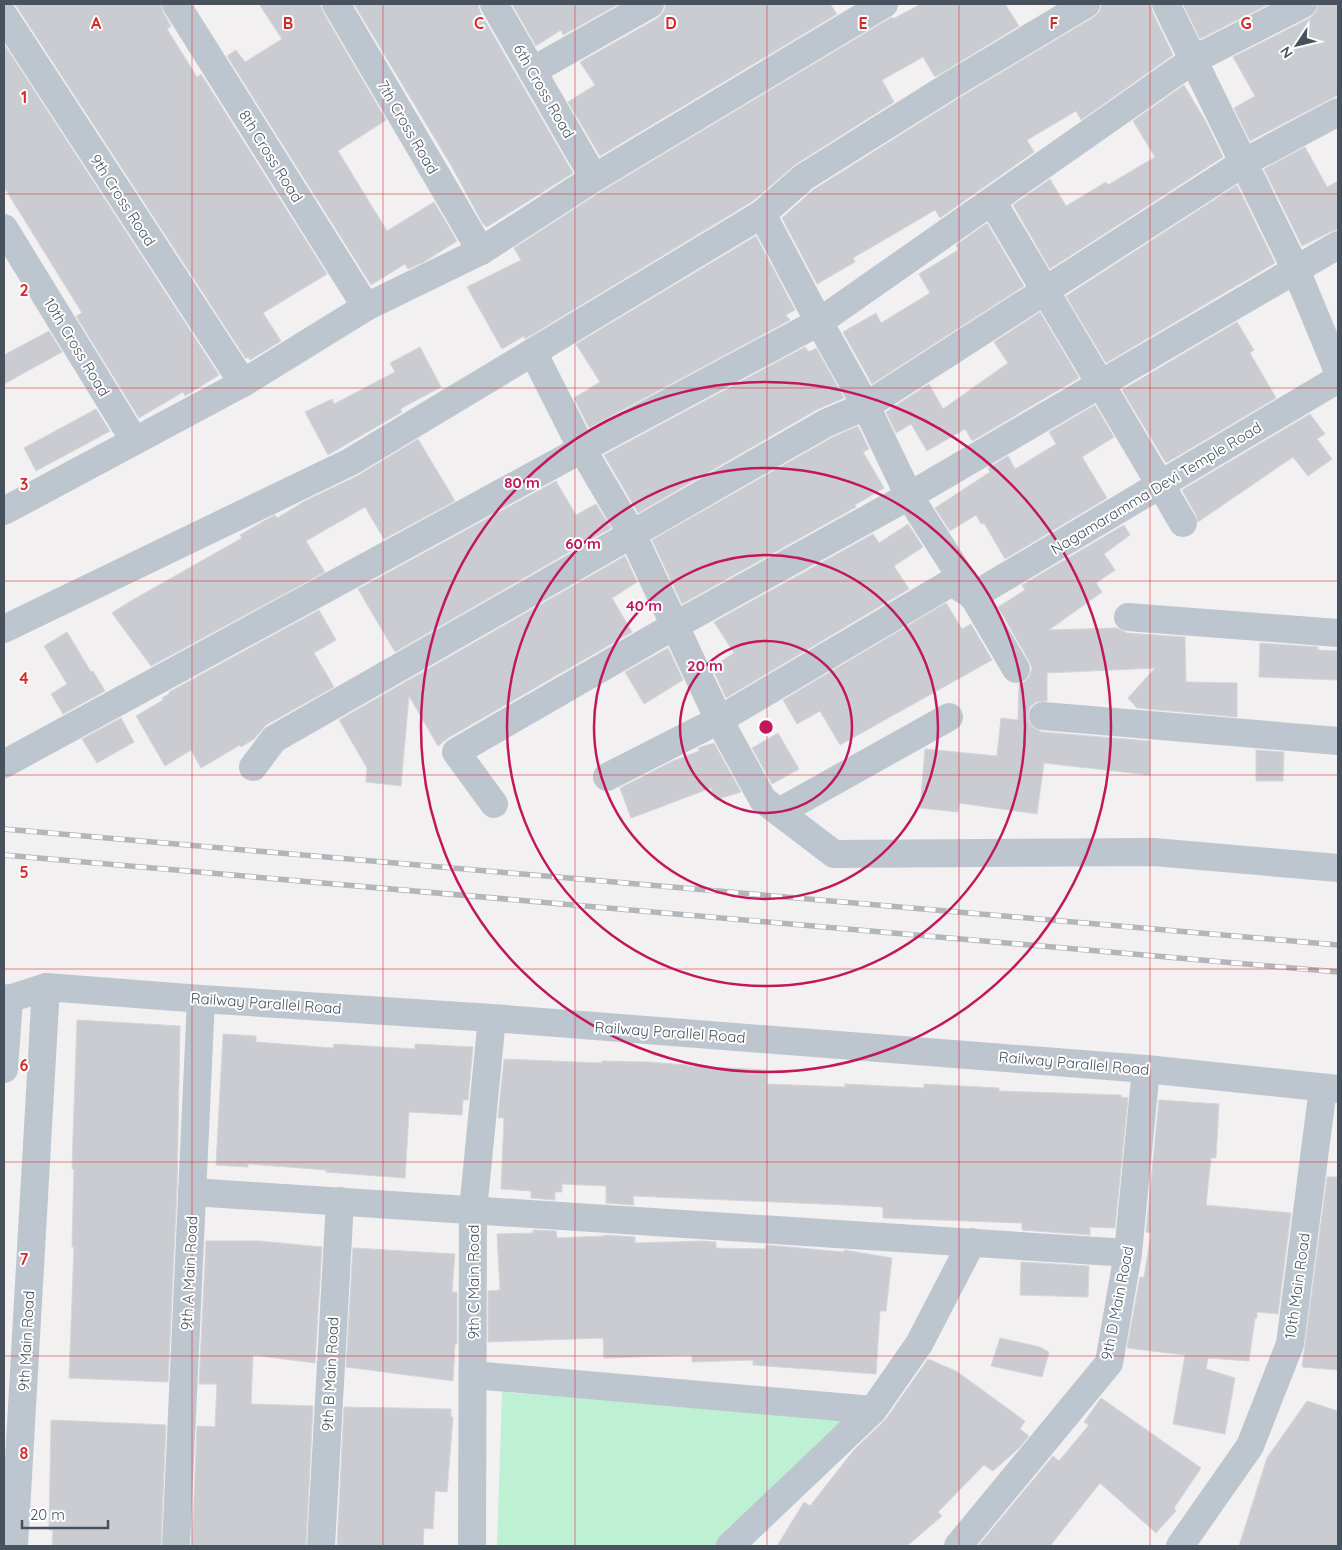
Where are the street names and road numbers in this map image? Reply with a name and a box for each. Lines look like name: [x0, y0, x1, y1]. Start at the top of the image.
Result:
street label: 6th Cross Road: [509, 41, 579, 141]
street label: 7th Cross Road: [374, 77, 442, 177]
street label: 8th Cross Road: [235, 106, 307, 206]
street label: 9th Cross Road: [86, 150, 160, 250]
street label: 10th Cross Road: [40, 294, 114, 400]
street label: Nagamaramma Devi Temple Road: [1047, 417, 1265, 559]
street label: Railway Parallel Road: [190, 988, 342, 1018]
street label: Railway Parallel Road: [594, 1017, 746, 1047]
street label: Railway Parallel Road: [998, 1047, 1150, 1079]
street label: 9th A Main Road: [177, 1215, 201, 1331]
street label: 9th C Main Road: [464, 1225, 483, 1339]
street label: 10th Main Road: [1280, 1232, 1314, 1340]
street label: 9th D Main Road: [1097, 1244, 1137, 1362]
street label: 9th Main Road: [14, 1290, 38, 1392]
street label: 9th B Main Road: [318, 1316, 342, 1432]

